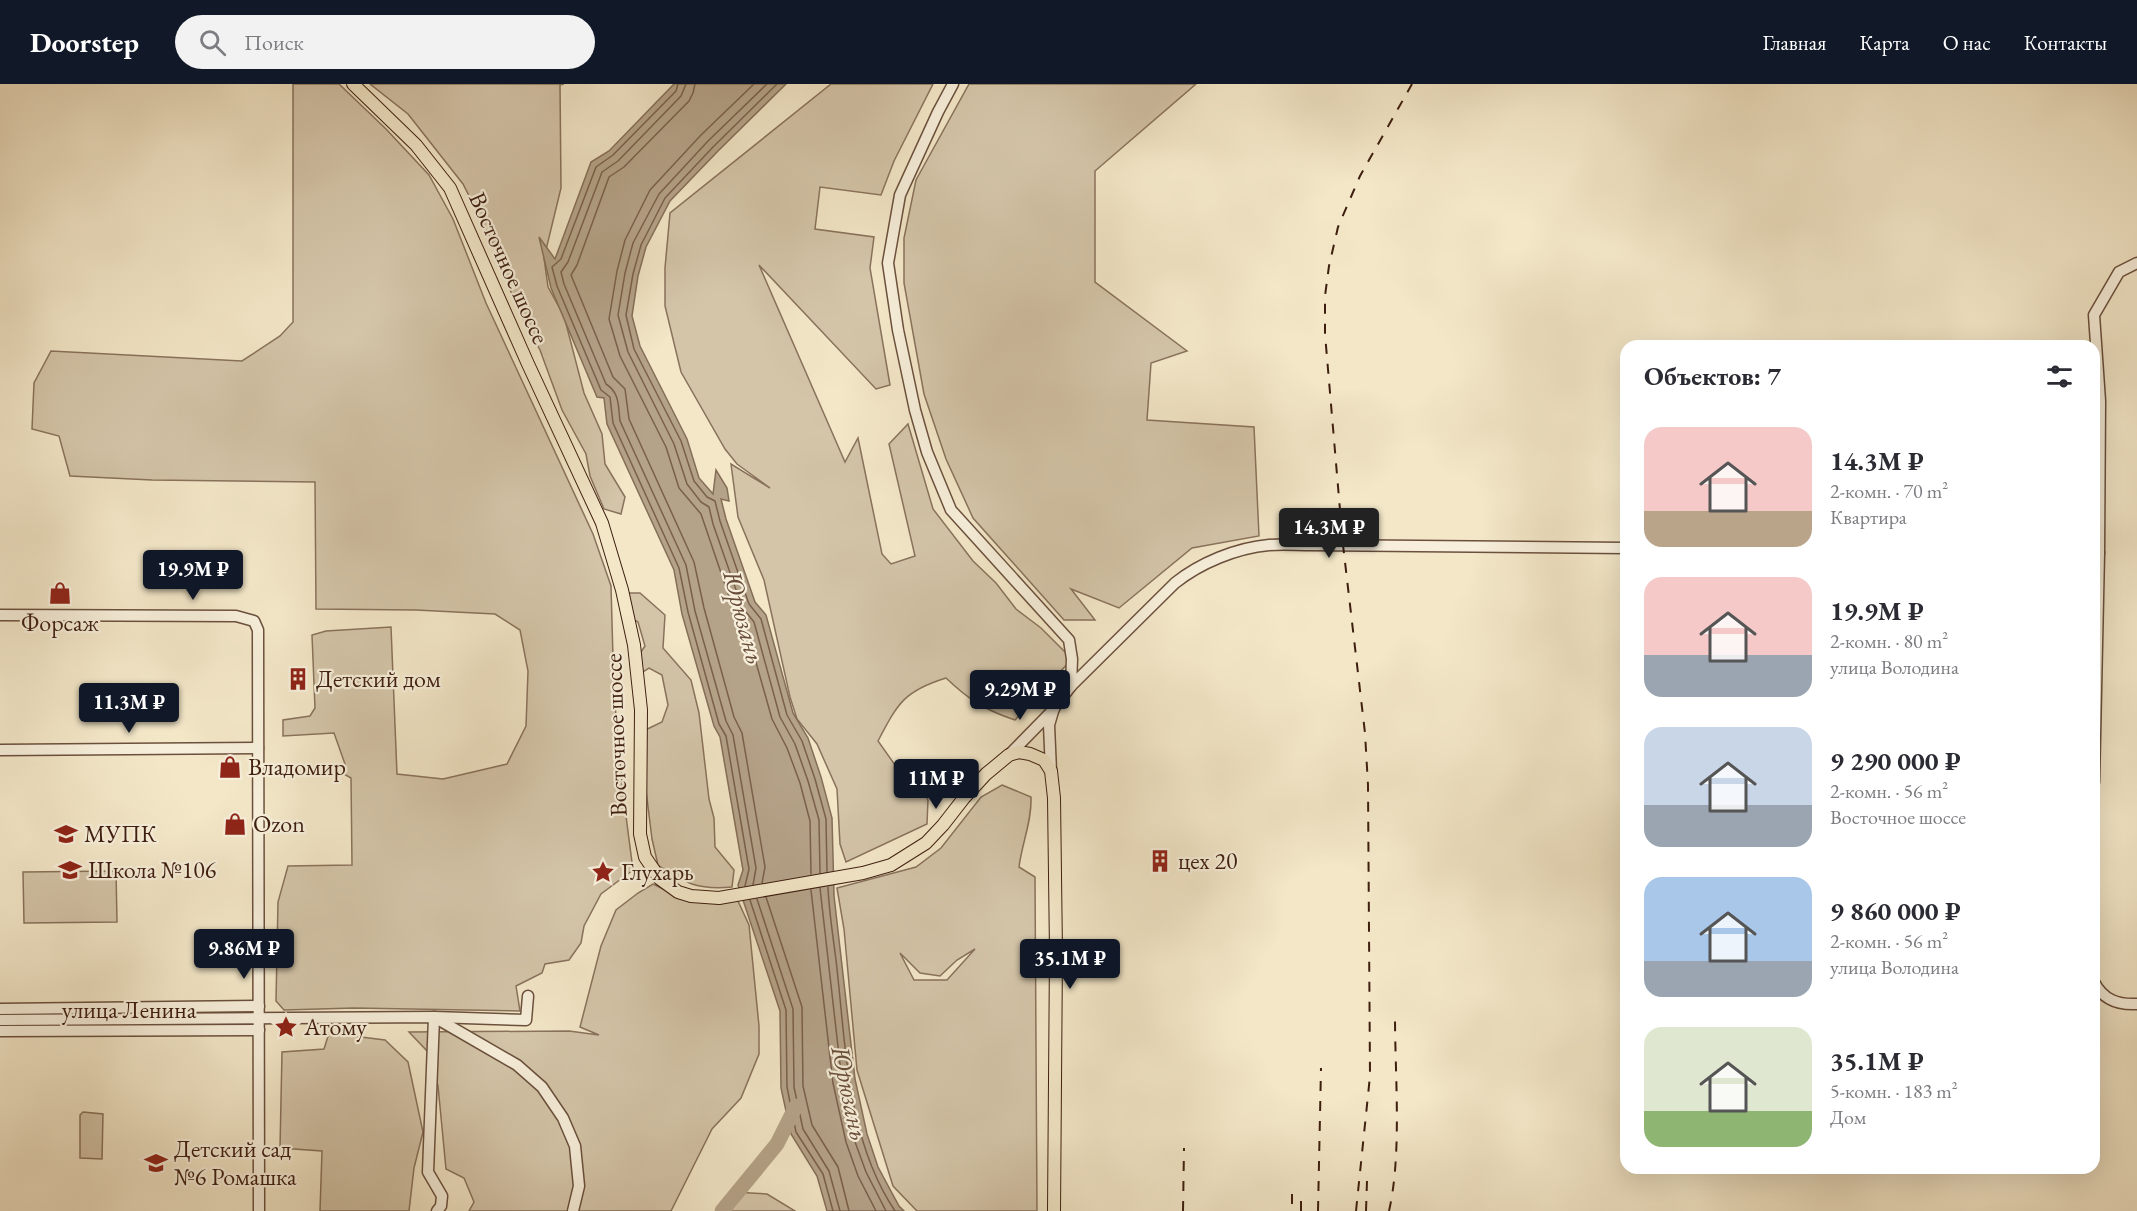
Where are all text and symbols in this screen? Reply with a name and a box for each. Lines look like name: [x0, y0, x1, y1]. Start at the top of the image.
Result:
search box: [175, 15, 595, 69]
text: Doorstep: [30, 24, 139, 60]
icon: search: [196, 26, 229, 59]
text: Поиск: [244, 28, 304, 57]
text: Главная: [1762, 29, 1826, 56]
text: Карта: [1859, 29, 1910, 56]
text: О нас: [1943, 29, 1991, 56]
text: Контакты: [2024, 29, 2107, 56]
street label: Восточное шоссе: [462, 187, 557, 349]
text: Объектов: 7: [1644, 359, 1781, 393]
icon: filters: [2043, 360, 2076, 393]
text: 14.3M ₽: [1830, 444, 1924, 478]
icon: home: [1692, 451, 1764, 523]
text: 2-комн. · 70 m²: [1830, 478, 1948, 504]
text: Квартира: [1830, 504, 1907, 530]
pin: 14.3M ₽: [1274, 508, 1384, 559]
text: 14.3M ₽: [1293, 514, 1365, 540]
pin: 19.9M ₽: [138, 550, 248, 601]
text: 19.9M ₽: [157, 556, 229, 582]
water label: Юрюзань: [715, 565, 773, 668]
shop icon: Форсаж: [47, 580, 73, 606]
text: 19.9M ₽: [1830, 594, 1924, 628]
icon: home: [1692, 601, 1764, 673]
place label: Форсаж: [21, 607, 99, 638]
text: 2-комн. · 80 m²: [1830, 628, 1948, 654]
street label: Восточное шоссе: [597, 653, 634, 817]
text: улица Володина: [1830, 654, 1959, 680]
place label: Детский дом: [316, 663, 441, 694]
building icon: Детский дом: [285, 666, 311, 692]
pin: 9.29M ₽: [965, 670, 1075, 721]
text: 9.29M ₽: [984, 676, 1056, 702]
pin: 11.3M ₽: [74, 683, 184, 734]
text: 11.3M ₽: [93, 689, 165, 715]
text: 9 290 000 ₽: [1830, 744, 1961, 778]
place label: Владомир: [248, 751, 346, 782]
icon: home: [1692, 751, 1764, 823]
shop icon: Владомир: [217, 754, 243, 780]
pin: 11M ₽: [894, 759, 978, 810]
text: 11M ₽: [908, 765, 964, 791]
text: 2-комн. · 56 m²: [1830, 778, 1948, 804]
text: Восточное шоссе: [1830, 804, 1966, 830]
place label: Ozon: [253, 808, 305, 839]
shop icon: Ozon: [222, 811, 248, 837]
place label: МУПК: [84, 818, 157, 849]
school or university icon: МУПК: [53, 821, 79, 847]
place label: цех 20: [1178, 845, 1238, 876]
building icon: цех 20: [1147, 848, 1173, 874]
place label: Школа №106: [88, 854, 216, 885]
place label: Глухарь: [621, 856, 694, 887]
school or university icon: Школа №106: [57, 857, 83, 883]
place icon: Глухарь: [590, 859, 616, 885]
text: 9 860 000 ₽: [1830, 894, 1961, 928]
icon: home: [1692, 901, 1764, 973]
text: 2-комн. · 56 m²: [1830, 928, 1948, 954]
pin: 9.86M ₽: [189, 929, 299, 980]
text: 9.86M ₽: [208, 935, 280, 961]
pin: 35.1M ₽: [1015, 939, 1125, 990]
text: 35.1M ₽: [1034, 945, 1106, 971]
text: улица Володина: [1830, 954, 1959, 980]
street label: улица Ленина: [62, 994, 197, 1025]
place label: Атому: [303, 1011, 367, 1042]
place icon: Атому: [273, 1014, 299, 1040]
water label: Юрюзань: [823, 1042, 877, 1143]
text: 35.1M ₽: [1830, 1044, 1924, 1078]
icon: home: [1692, 1051, 1764, 1123]
text: 5-комн. · 183 m²: [1830, 1078, 1958, 1104]
text: Дом: [1830, 1104, 1866, 1130]
place label: Детский сад №6 Ромашка: [174, 1133, 297, 1192]
school or university icon: Детский сад №6 Ромашка: [143, 1150, 169, 1176]

